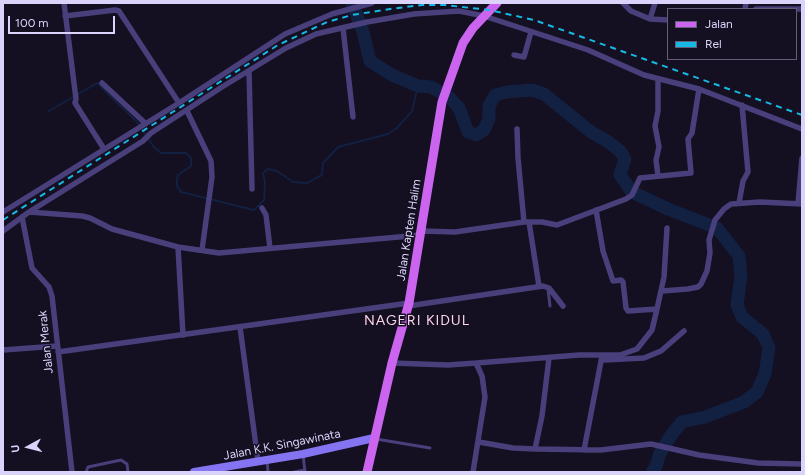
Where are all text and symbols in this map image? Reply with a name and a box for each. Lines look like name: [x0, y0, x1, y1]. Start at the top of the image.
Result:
scale bar: [10, 8, 117, 34]
legend: [667, 8, 797, 60]
text: 100 m: [15, 16, 49, 30]
text: Jalan: [705, 17, 733, 31]
text: Rel: [705, 37, 722, 51]
street label: Jalan Kapten Halim: [394, 178, 424, 282]
street label: Jalan Merak: [36, 310, 56, 374]
district label: NAGERI KIDUL: [364, 313, 470, 329]
north arrow: [8, 427, 48, 467]
street label: Jalan K.K. Singawinata: [222, 427, 342, 463]
text: U: [9, 444, 23, 453]

